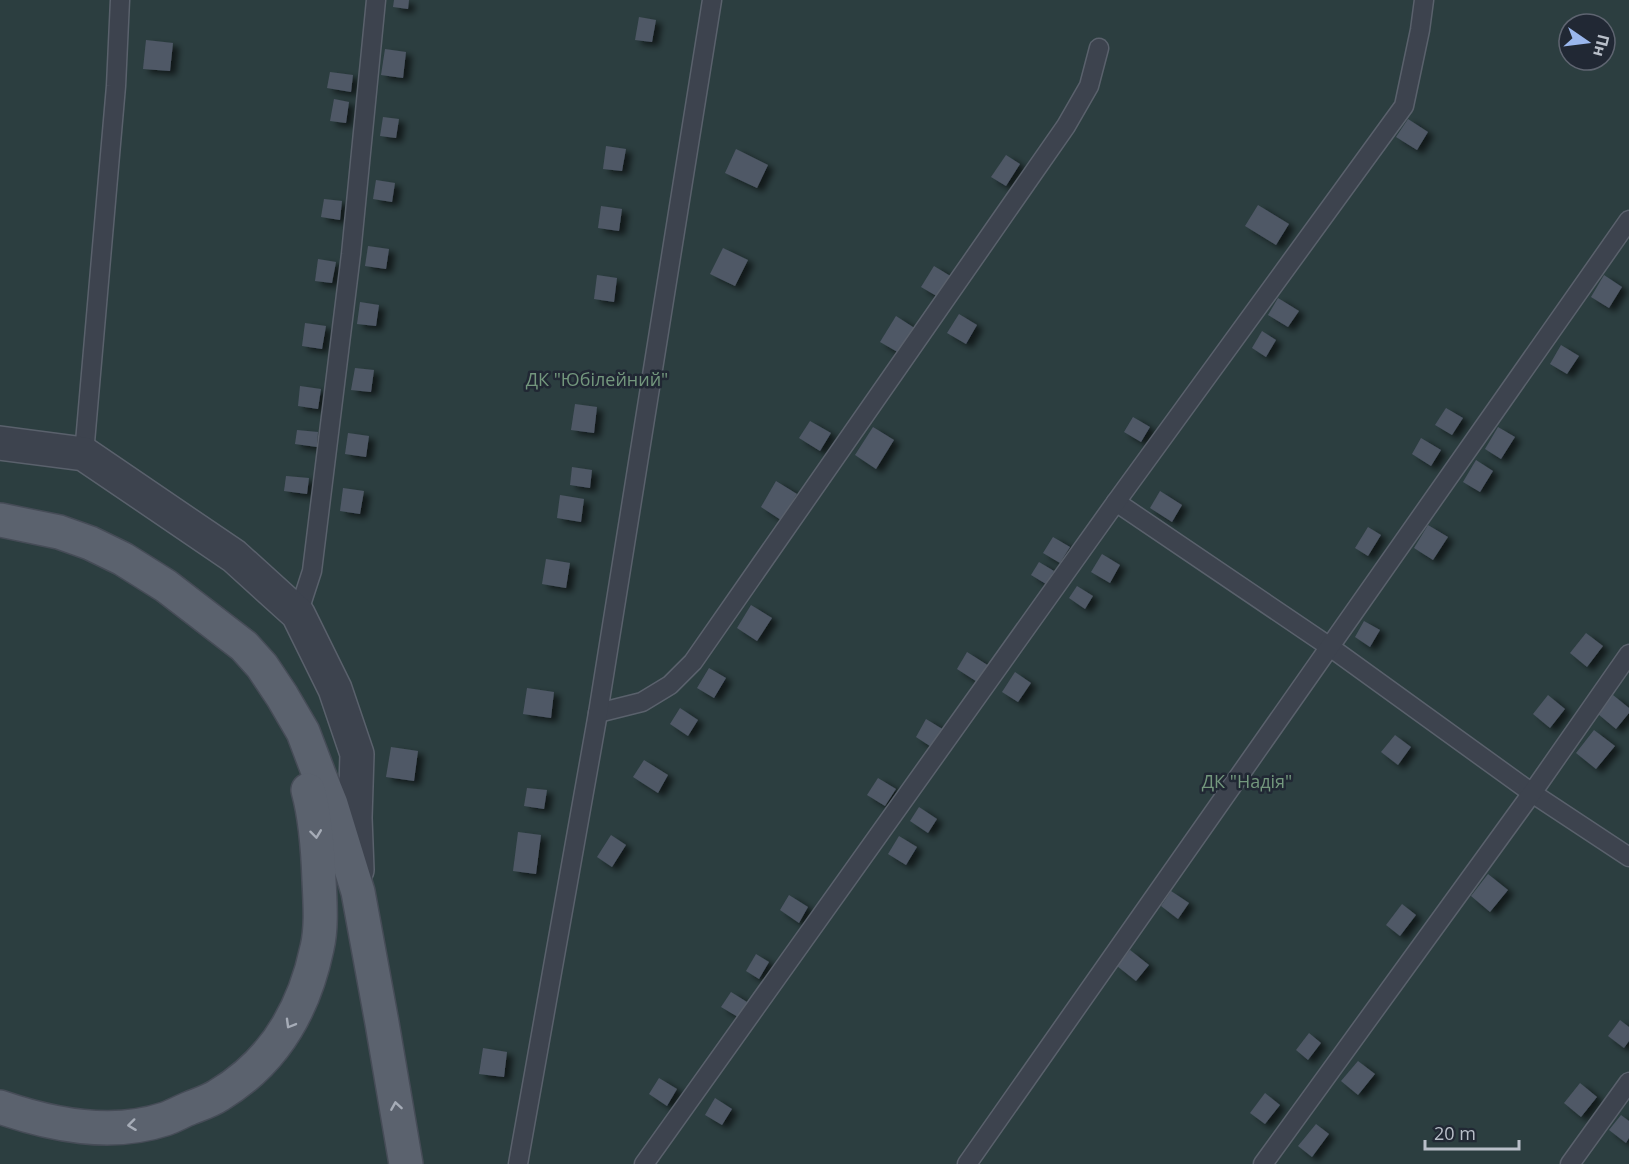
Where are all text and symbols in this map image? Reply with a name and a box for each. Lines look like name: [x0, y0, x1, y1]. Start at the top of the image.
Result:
north arrow: [1557, 12, 1617, 72]
text: Пн: [1588, 32, 1615, 59]
park label: ДК "Юбілейний": [526, 367, 668, 391]
park label: ДК "Надія": [1202, 769, 1292, 793]
one-way arrow: [309, 829, 321, 839]
one-way arrow: [286, 1017, 297, 1028]
one-way arrow: [390, 1102, 403, 1112]
scale bar: [1425, 1113, 1520, 1151]
one-way arrow: [127, 1118, 136, 1131]
text: 20 m: [1434, 1121, 1476, 1145]

